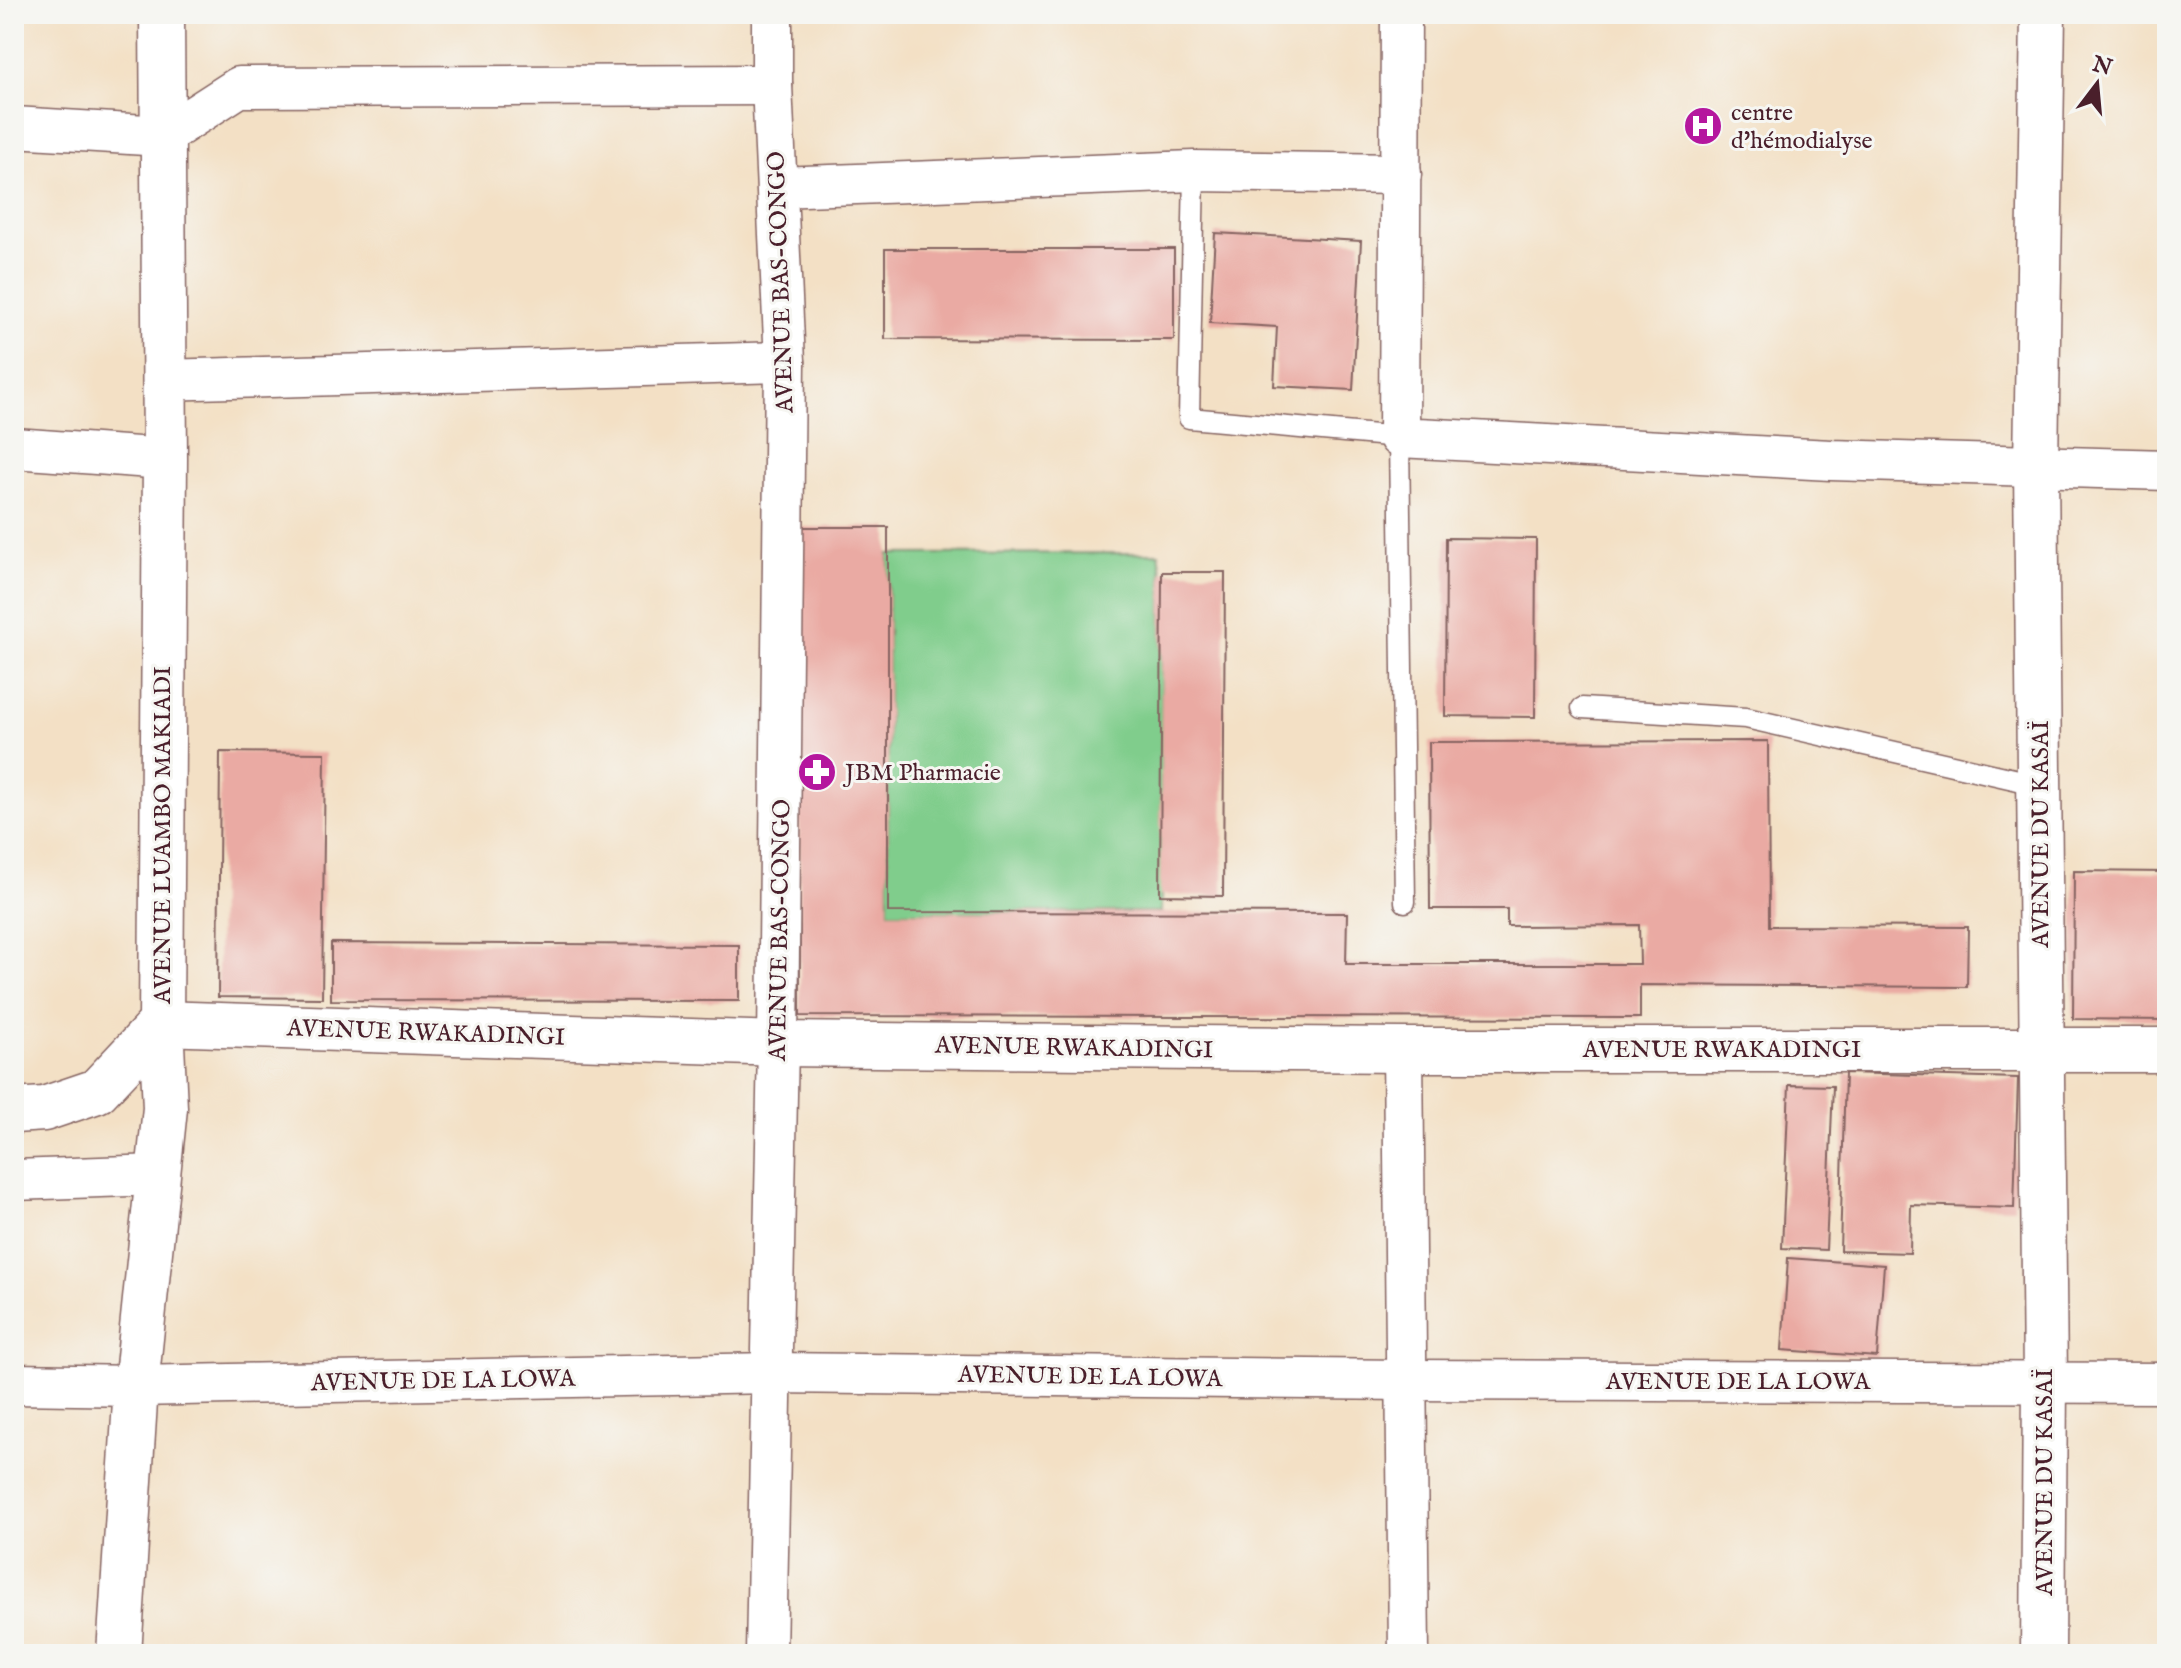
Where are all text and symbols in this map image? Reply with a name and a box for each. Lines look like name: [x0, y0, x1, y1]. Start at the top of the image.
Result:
north arrow: [2057, 44, 2137, 124]
text: N: [2088, 50, 2115, 83]
place label: centre d'hémodialyse: [1731, 98, 1873, 157]
hospital icon: centre d'hémodialyse: [1682, 105, 1724, 147]
street label: AVENUE BAS-CONGO: [761, 150, 802, 414]
street label: AVENUE LUAMBO MAKIADI: [148, 666, 179, 1005]
street label: AVENUE DU KASAÏ: [2026, 720, 2057, 949]
pharmacy icon: JBM Pharmacie: [796, 751, 838, 793]
place label: JBM Pharmacie: [842, 758, 1001, 789]
street label: AVENUE BAS-CONGO: [763, 799, 798, 1062]
street label: AVENUE RWAKADINGI: [285, 1013, 566, 1054]
street label: AVENUE RWAKADINGI: [934, 1031, 1213, 1066]
street label: AVENUE RWAKADINGI: [1582, 1035, 1861, 1066]
street label: AVENUE DE LA LOWA: [956, 1360, 1223, 1395]
street label: AVENUE DE LA LOWA: [310, 1364, 576, 1399]
street label: AVENUE DE LA LOWA: [1605, 1367, 1871, 1398]
street label: AVENUE DU KASAÏ: [2030, 1368, 2061, 1597]

